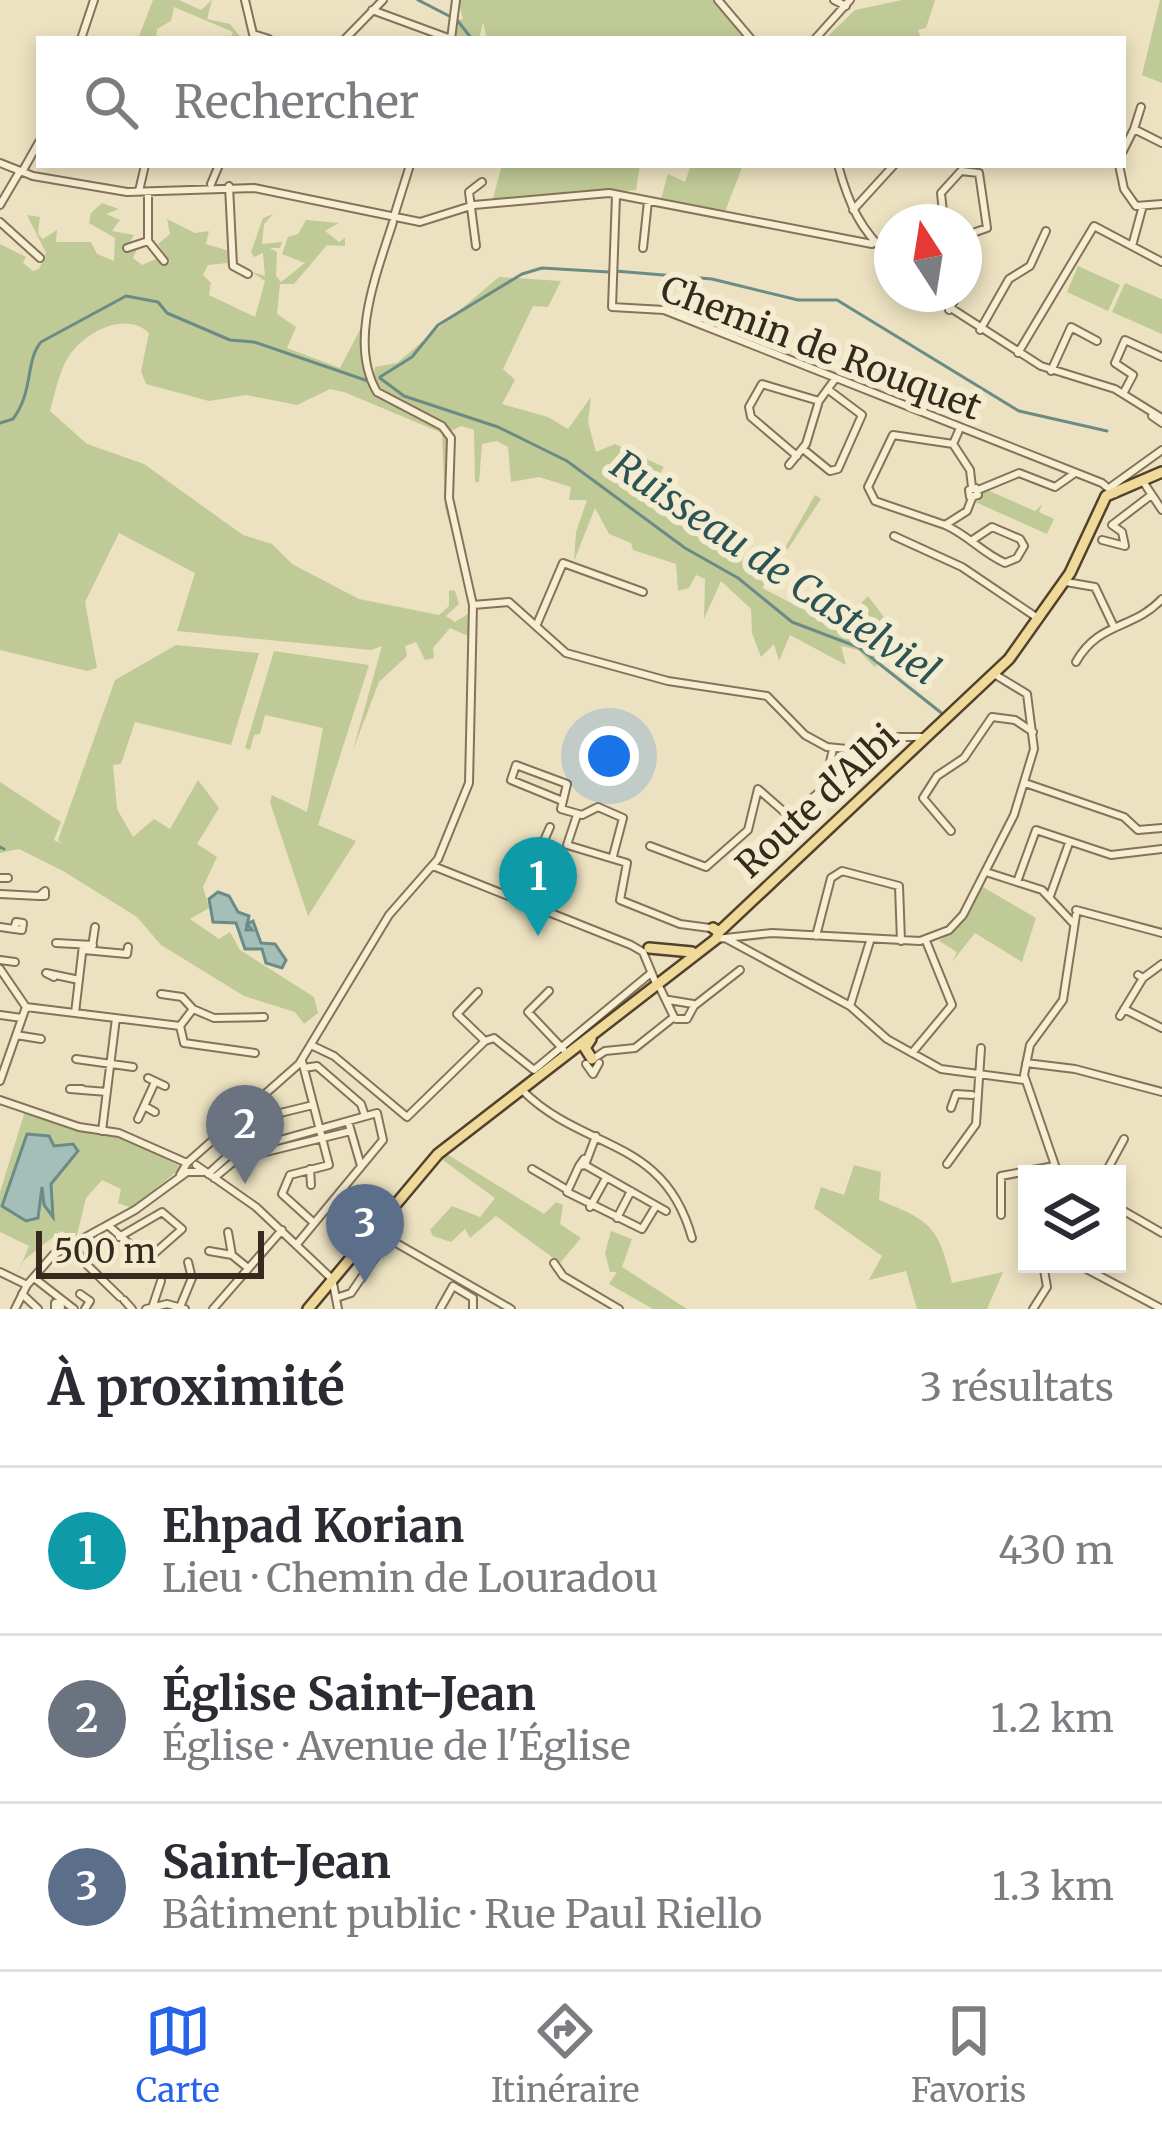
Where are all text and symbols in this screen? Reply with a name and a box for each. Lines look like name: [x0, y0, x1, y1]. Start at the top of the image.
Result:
search box: [36, 36, 1126, 168]
icon: search: [78, 69, 144, 135]
text: Rechercher: [174, 74, 419, 130]
north arrow: [874, 204, 982, 312]
street label: Chemin de Rouquet: [654, 266, 988, 430]
water label: Ruisseau de Castelviel: [602, 440, 948, 696]
street label: Route d'Albi: [727, 715, 907, 887]
your location: [579, 726, 639, 786]
pin: 1: [499, 837, 577, 936]
pin: 2: [206, 1085, 284, 1184]
map controls: [1018, 1165, 1126, 1273]
button: layers: [1018, 1165, 1126, 1273]
pin: 3: [326, 1184, 404, 1283]
scale bar: [36, 1225, 264, 1278]
text: 500 m: [54, 1231, 156, 1272]
text: À proximité: [48, 1355, 345, 1419]
text: 3 résultats: [920, 1363, 1114, 1412]
text: Ehpad Korian: [162, 1498, 464, 1554]
text: 1: [78, 1526, 96, 1575]
text: 430 m: [998, 1526, 1114, 1575]
text: Lieu · Chemin de Louradou: [162, 1554, 658, 1603]
text: Église Saint-Jean: [162, 1666, 536, 1722]
text: 2: [76, 1694, 98, 1743]
text: 1.2 km: [991, 1694, 1114, 1743]
text: Église · Avenue de l'Église: [162, 1722, 631, 1771]
text: Saint-Jean: [162, 1834, 391, 1890]
text: 3: [76, 1862, 98, 1911]
text: 1.3 km: [992, 1862, 1114, 1911]
text: Bâtiment public · Rue Paul Riello: [162, 1890, 762, 1939]
tab: Carte: [136, 1998, 220, 2111]
tab: Itinéraire: [491, 1998, 639, 2111]
tab: Favoris: [911, 1998, 1026, 2111]

